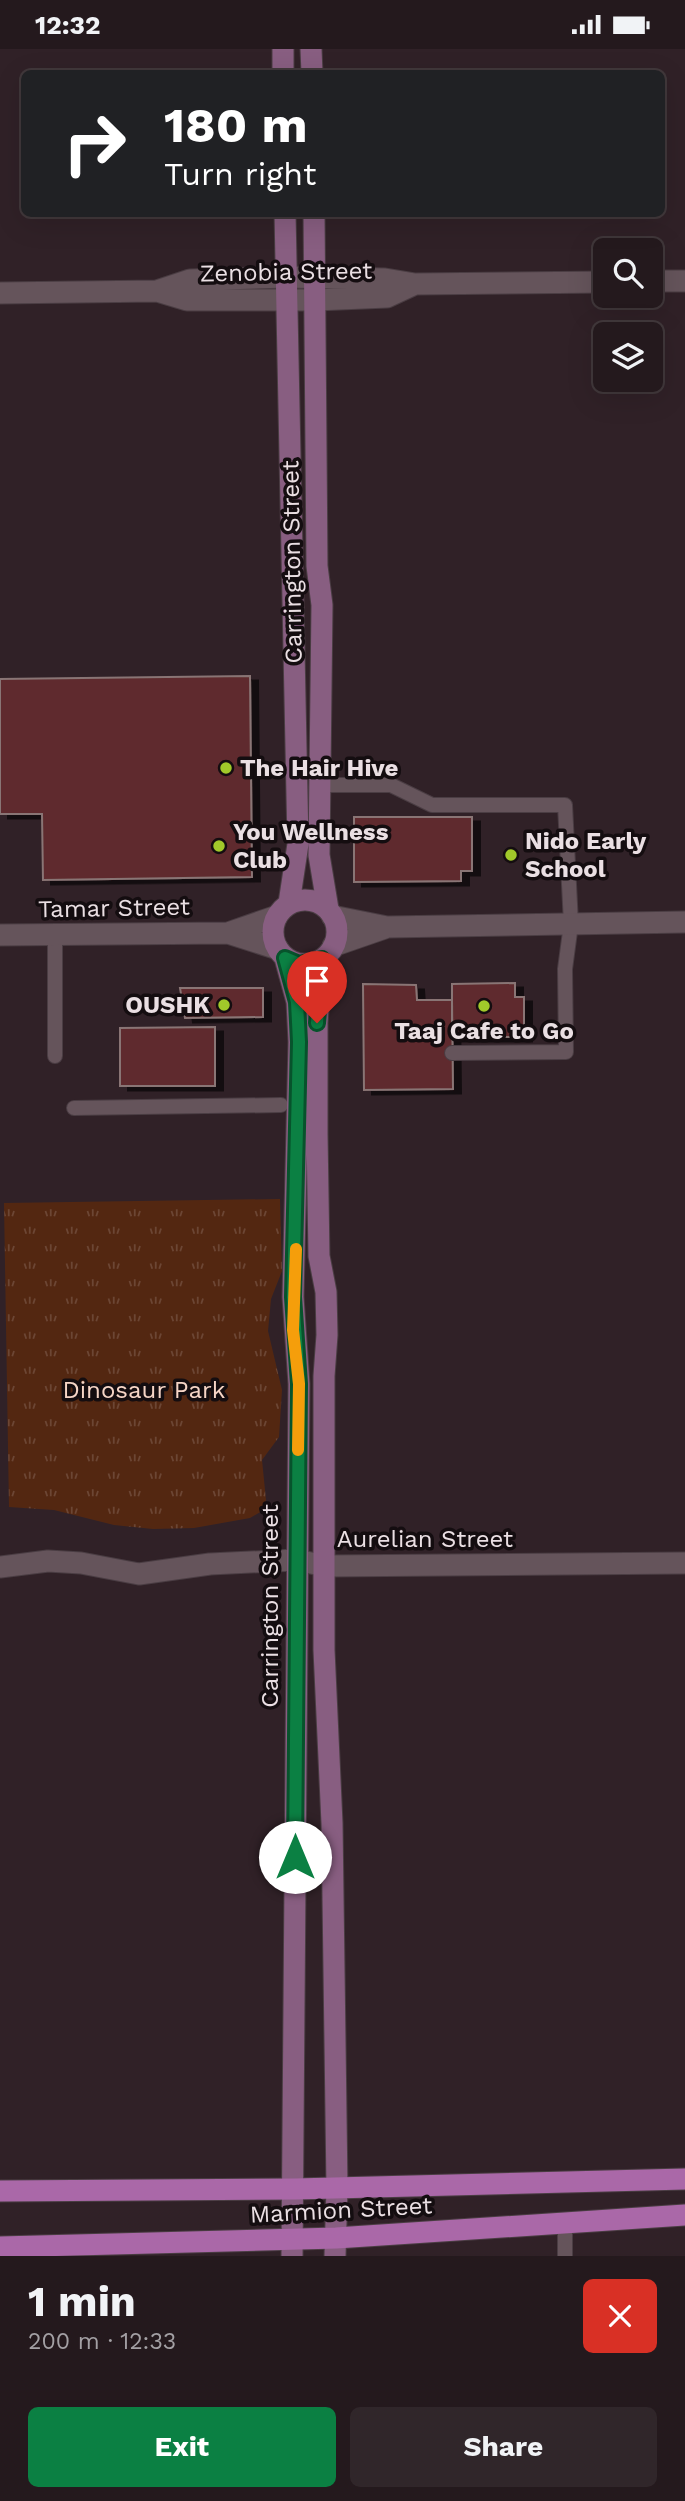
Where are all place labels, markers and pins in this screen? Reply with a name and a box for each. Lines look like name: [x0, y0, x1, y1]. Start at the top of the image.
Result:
place label: The Hair Hive: [240, 754, 399, 782]
marker: The Hair Hive: [218, 760, 234, 776]
place label: You Wellness Club: [233, 818, 389, 874]
place label: Nido Early School: [525, 827, 647, 883]
marker: You Wellness Club: [211, 838, 227, 854]
marker: Nido Early School: [503, 847, 519, 863]
pin: [287, 951, 347, 1023]
place label: OUSHK: [125, 991, 210, 1019]
marker: OUSHK: [216, 997, 232, 1013]
marker: Taaj Cafe to Go: [476, 998, 492, 1014]
place label: Taaj Cafe to Go: [394, 1017, 574, 1045]

